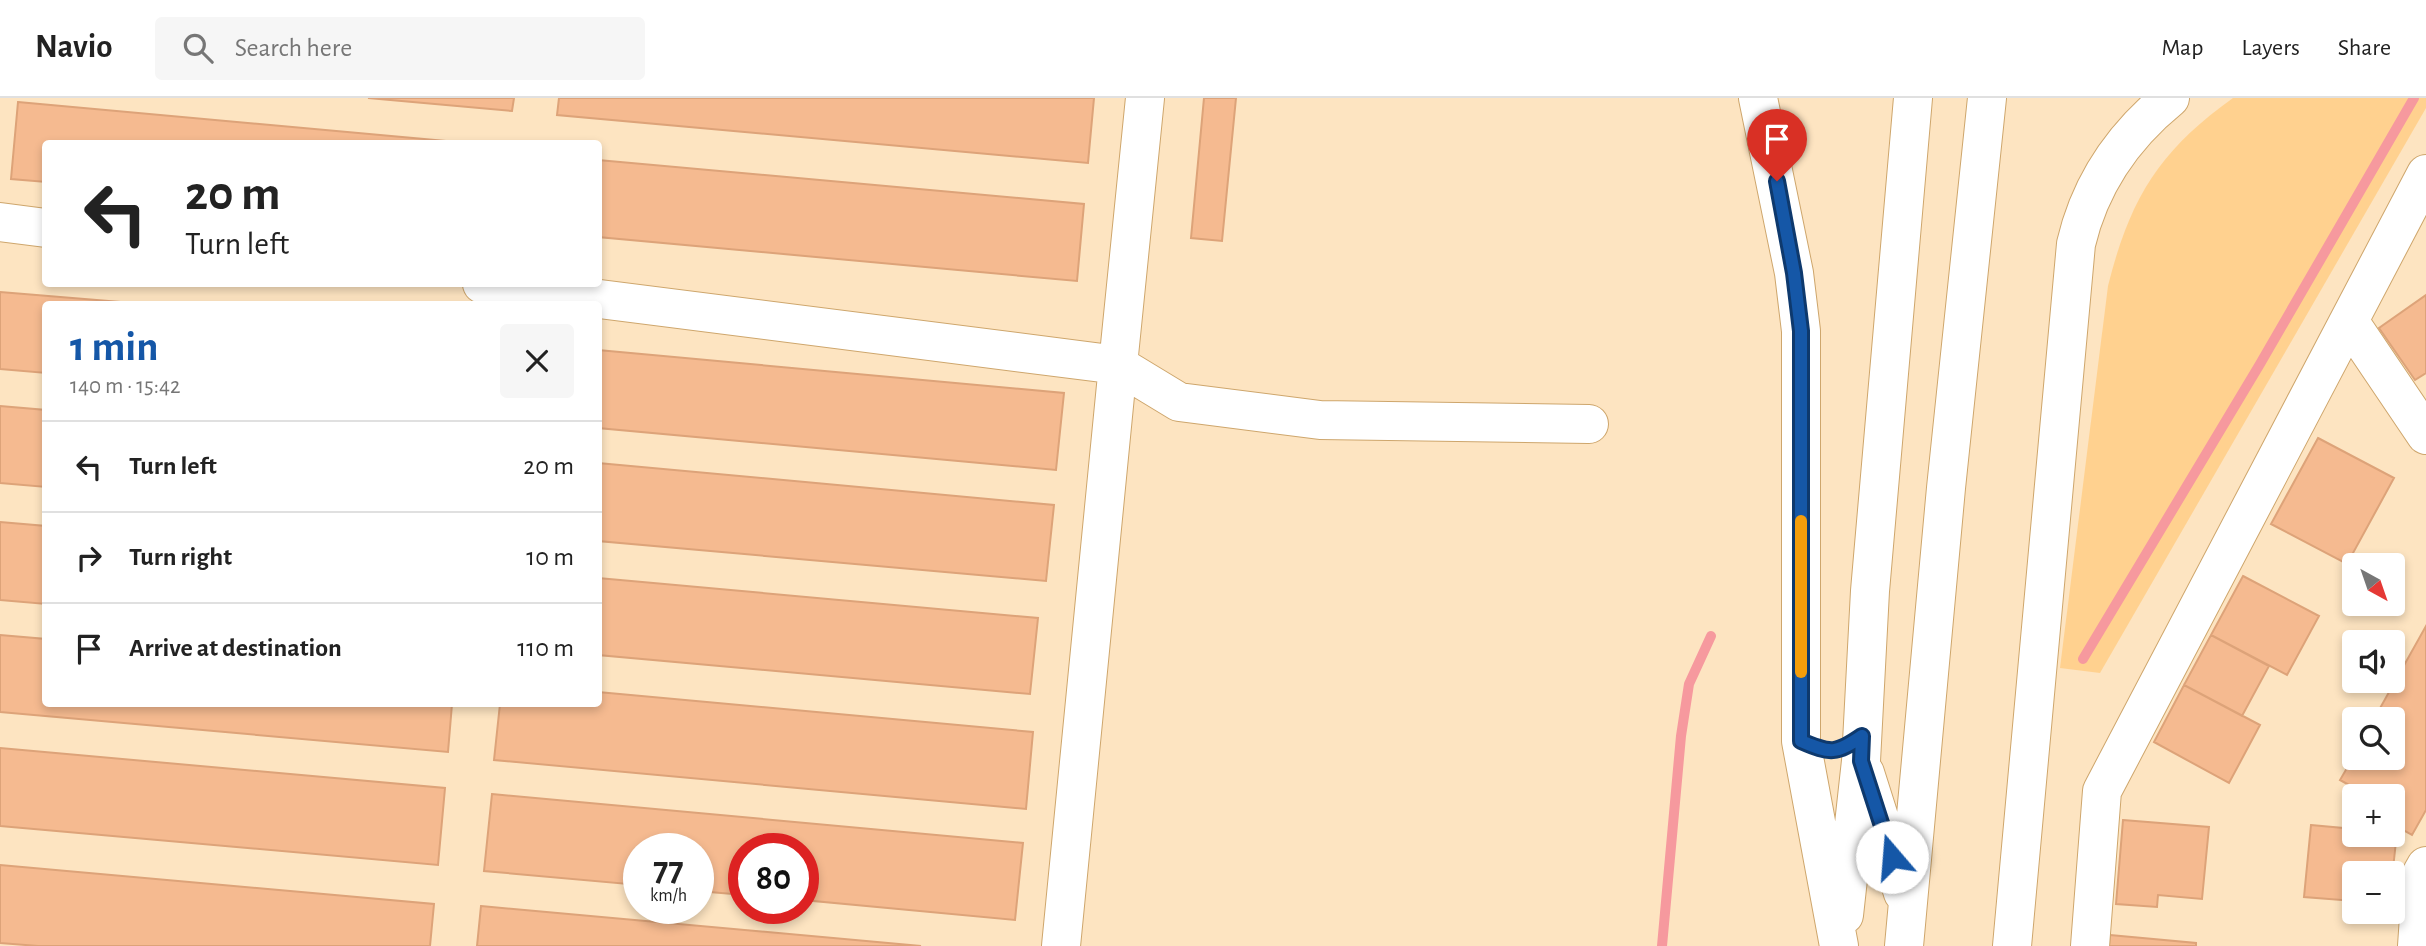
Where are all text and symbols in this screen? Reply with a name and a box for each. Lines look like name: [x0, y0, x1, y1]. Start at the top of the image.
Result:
search box: [155, 17, 645, 80]
icon: search: [179, 29, 217, 67]
text: Navio: [35, 31, 113, 64]
text: Search here: [235, 35, 352, 61]
text: Map: [2161, 36, 2203, 60]
text: Layers: [2241, 36, 2300, 60]
text: Share: [2338, 36, 2391, 60]
pin: [1747, 109, 1807, 181]
icon: arrive: [1758, 120, 1796, 158]
icon: left: [70, 168, 161, 259]
text: 20 m: [185, 170, 281, 219]
text: Turn left: [185, 228, 289, 260]
button: close: [500, 324, 574, 398]
text: 1 min: [70, 326, 159, 368]
text: 140 m · 15:42: [70, 375, 181, 398]
icon: left: [70, 448, 108, 486]
text: Turn left: [129, 453, 217, 479]
text: 20 m: [523, 453, 574, 479]
icon: right: [70, 539, 108, 577]
text: Turn right: [129, 544, 232, 570]
text: 10 m: [526, 544, 574, 570]
north arrow: [2342, 553, 2404, 616]
map controls: [2342, 553, 2405, 924]
icon: arrive: [70, 630, 108, 668]
button: sound: [2342, 630, 2405, 693]
text: Arrive at destination: [129, 635, 342, 661]
text: 110 m: [517, 635, 574, 661]
button: search: [2342, 707, 2405, 770]
button: +: [2342, 784, 2405, 847]
position arrow: [1855, 820, 1929, 894]
speed limit sign: 80: [728, 833, 819, 924]
text: 77: [653, 852, 684, 887]
button: −: [2342, 861, 2405, 924]
text: km/h: [650, 887, 687, 905]

